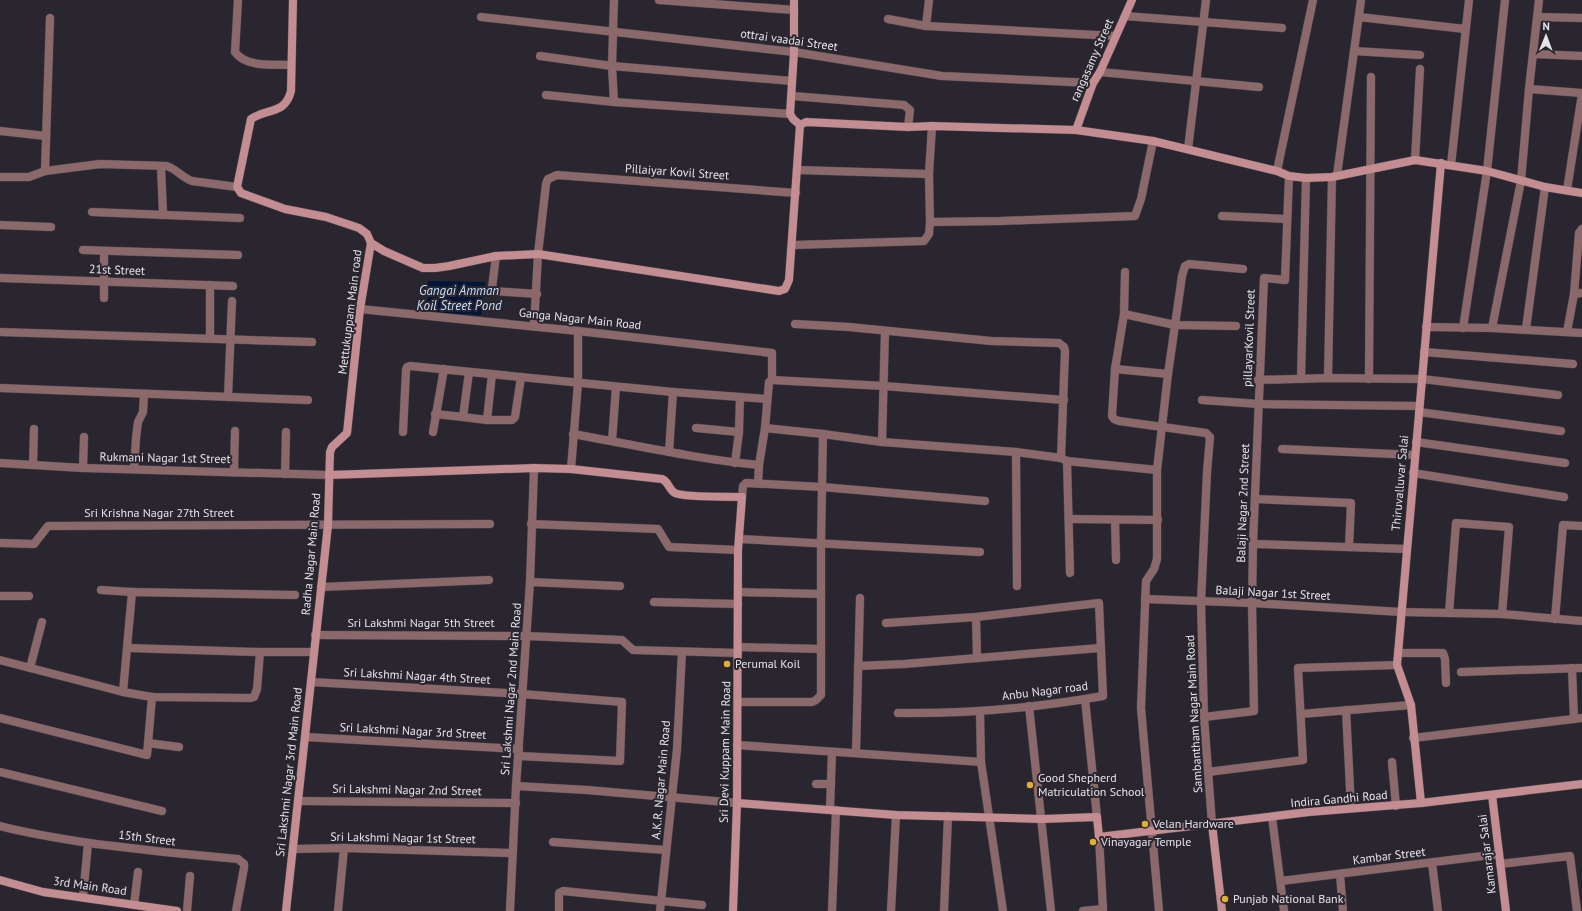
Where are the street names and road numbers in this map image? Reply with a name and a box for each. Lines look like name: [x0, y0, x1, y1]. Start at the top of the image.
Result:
street label: rangasamy Street: [1067, 16, 1116, 103]
street label: ottrai vaadai Street: [739, 25, 839, 54]
street label: Pillaiyar Kovil Street: [624, 160, 730, 183]
street label: Mettukuppam Main road: [334, 249, 365, 375]
street label: 21st Street: [89, 261, 145, 278]
street label: pillayarKovil Street: [1239, 289, 1258, 387]
street label: Ganga Nagar Main Road: [518, 305, 642, 332]
street label: Thiruvalluvar Salai: [1388, 434, 1411, 532]
street label: Balaji Nagar 2nd Street: [1233, 443, 1252, 563]
street label: Rukmani Nagar 1st Street: [99, 449, 231, 466]
street label: Radha Nagar Main Road: [298, 492, 323, 616]
street label: Sri Krishna Nagar 27th Street: [84, 505, 234, 520]
street label: Balaji Nagar 1st Street: [1215, 582, 1331, 603]
street label: Sri Lakshmi Nagar 2nd Main Road: [497, 602, 524, 776]
street label: Sri Lakshmi Nagar 5th Street: [347, 615, 495, 630]
street label: Sambantham Nagar Main Road: [1182, 635, 1205, 793]
street label: Sri Lakshmi Nagar 4th Street: [343, 664, 491, 687]
street label: Anbu Nagar road: [1001, 678, 1089, 703]
street label: Sri Devi Kuppam Main Road: [716, 681, 733, 823]
street label: Sri Lakshmi Nagar 3rd Main Road: [272, 687, 305, 857]
street label: Sri Lakshmi Nagar 3rd Street: [339, 719, 487, 742]
street label: A.K.R. Nagar Main Road: [648, 720, 673, 840]
street label: Sri Lakshmi Nagar 2nd Street: [332, 781, 482, 798]
street label: Indira Gandhi Road: [1290, 787, 1388, 810]
street label: Kamarajar Salai: [1474, 813, 1499, 895]
street label: 15th Street: [118, 827, 177, 848]
street label: Sri Lakshmi Nagar 1st Street: [330, 829, 476, 846]
street label: Kambar Street: [1352, 844, 1426, 867]
street label: 3rd Main Road: [52, 873, 128, 898]

